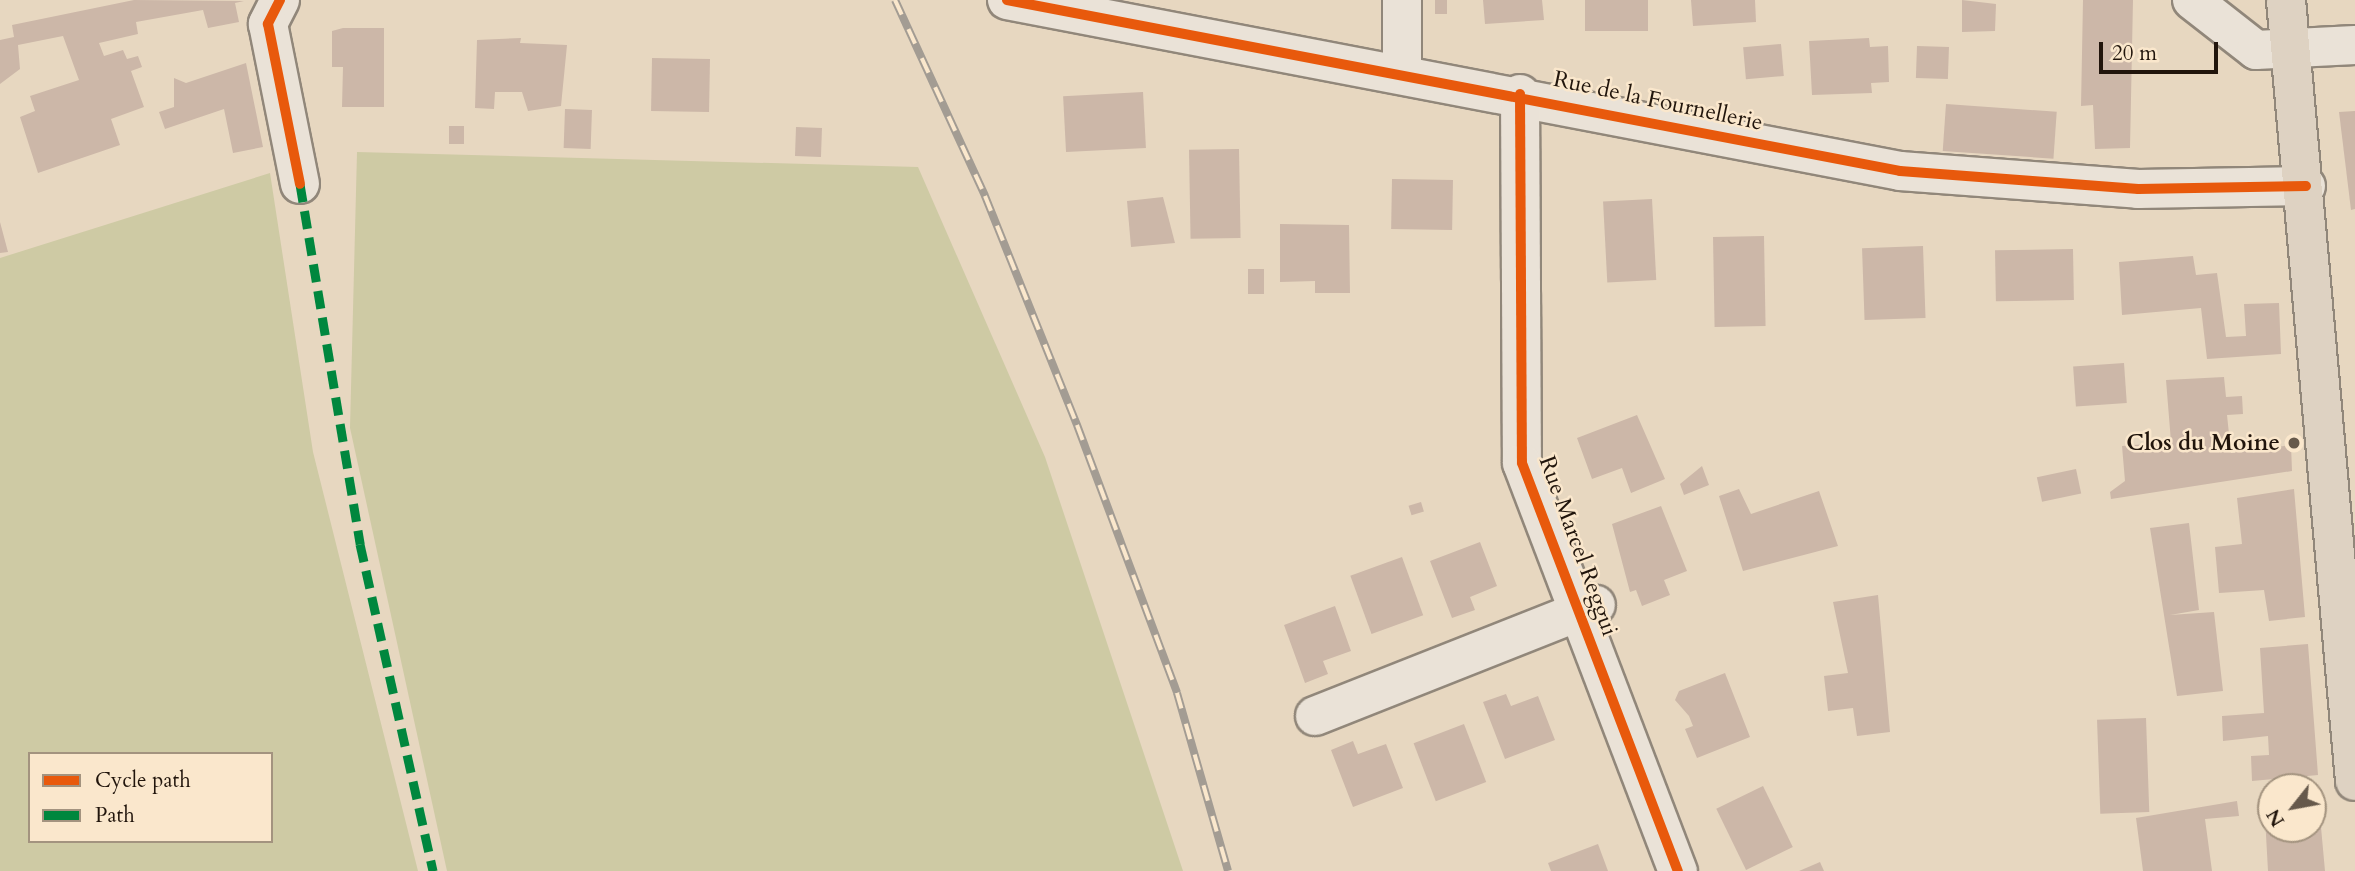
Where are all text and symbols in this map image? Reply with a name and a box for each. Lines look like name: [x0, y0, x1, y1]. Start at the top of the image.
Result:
scale bar: [2103, 28, 2222, 72]
text: 20 m: [2112, 39, 2157, 68]
street label: Rue de la Fournellerie: [1551, 65, 1765, 137]
place label: Clos du Moine: [2126, 429, 2280, 457]
marker: Clos du Moine: [2286, 435, 2302, 451]
street label: Rue Marcel Reggui: [1533, 452, 1623, 640]
legend: [28, 752, 273, 843]
text: Cycle path: [95, 766, 191, 795]
north arrow: [2257, 773, 2327, 843]
text: Path: [95, 801, 135, 830]
text: N: [2260, 804, 2291, 832]

